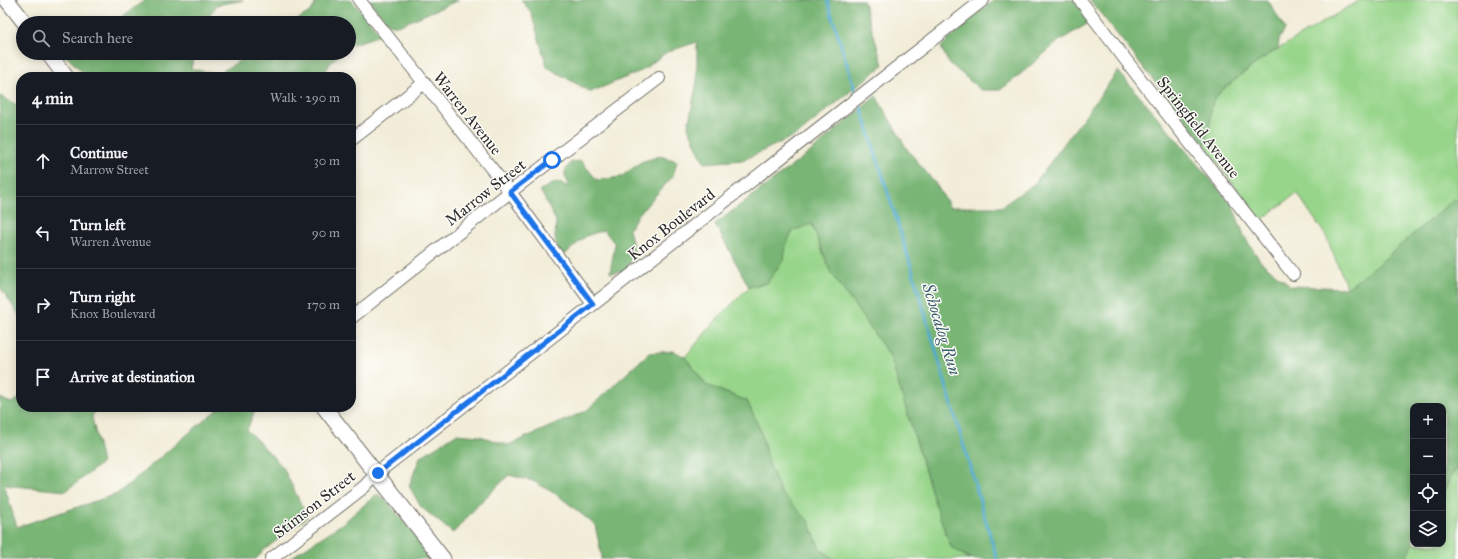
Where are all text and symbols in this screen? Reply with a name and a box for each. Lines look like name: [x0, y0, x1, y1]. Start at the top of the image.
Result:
search box: [16, 16, 356, 60]
icon: search: [30, 27, 52, 49]
text: Search here: [62, 29, 133, 47]
street label: Warren Avenue: [429, 68, 506, 159]
street label: Springfield Avenue: [1152, 73, 1244, 183]
text: 4 min: [32, 88, 73, 109]
text: Walk · 290 m: [270, 90, 340, 106]
text: Continue: [70, 144, 128, 162]
icon: ahead: [32, 150, 54, 172]
route start: [543, 151, 561, 169]
text: 30 m: [314, 153, 340, 169]
street label: Marrow Street: [441, 155, 530, 230]
text: Marrow Street: [70, 162, 149, 178]
street label: Knox Boulevard: [624, 185, 719, 264]
text: Turn left: [70, 216, 126, 234]
icon: left: [32, 222, 54, 244]
text: 90 m: [312, 225, 340, 241]
text: Warren Avenue: [70, 234, 151, 250]
water label: Schocalog Run: [917, 280, 965, 378]
text: Turn right: [70, 288, 135, 306]
icon: right: [32, 294, 54, 316]
text: 170 m: [307, 297, 340, 313]
text: Knox Boulevard: [70, 306, 155, 322]
icon: arrive: [32, 366, 54, 388]
text: Arrive at destination: [70, 368, 195, 386]
map controls: [1410, 403, 1446, 547]
button: +: [1410, 403, 1446, 439]
button: −: [1410, 439, 1446, 475]
route end: [369, 464, 387, 482]
street label: Stimson Street: [270, 466, 359, 542]
button: locate: [1410, 475, 1446, 511]
button: layers: [1410, 511, 1446, 547]

